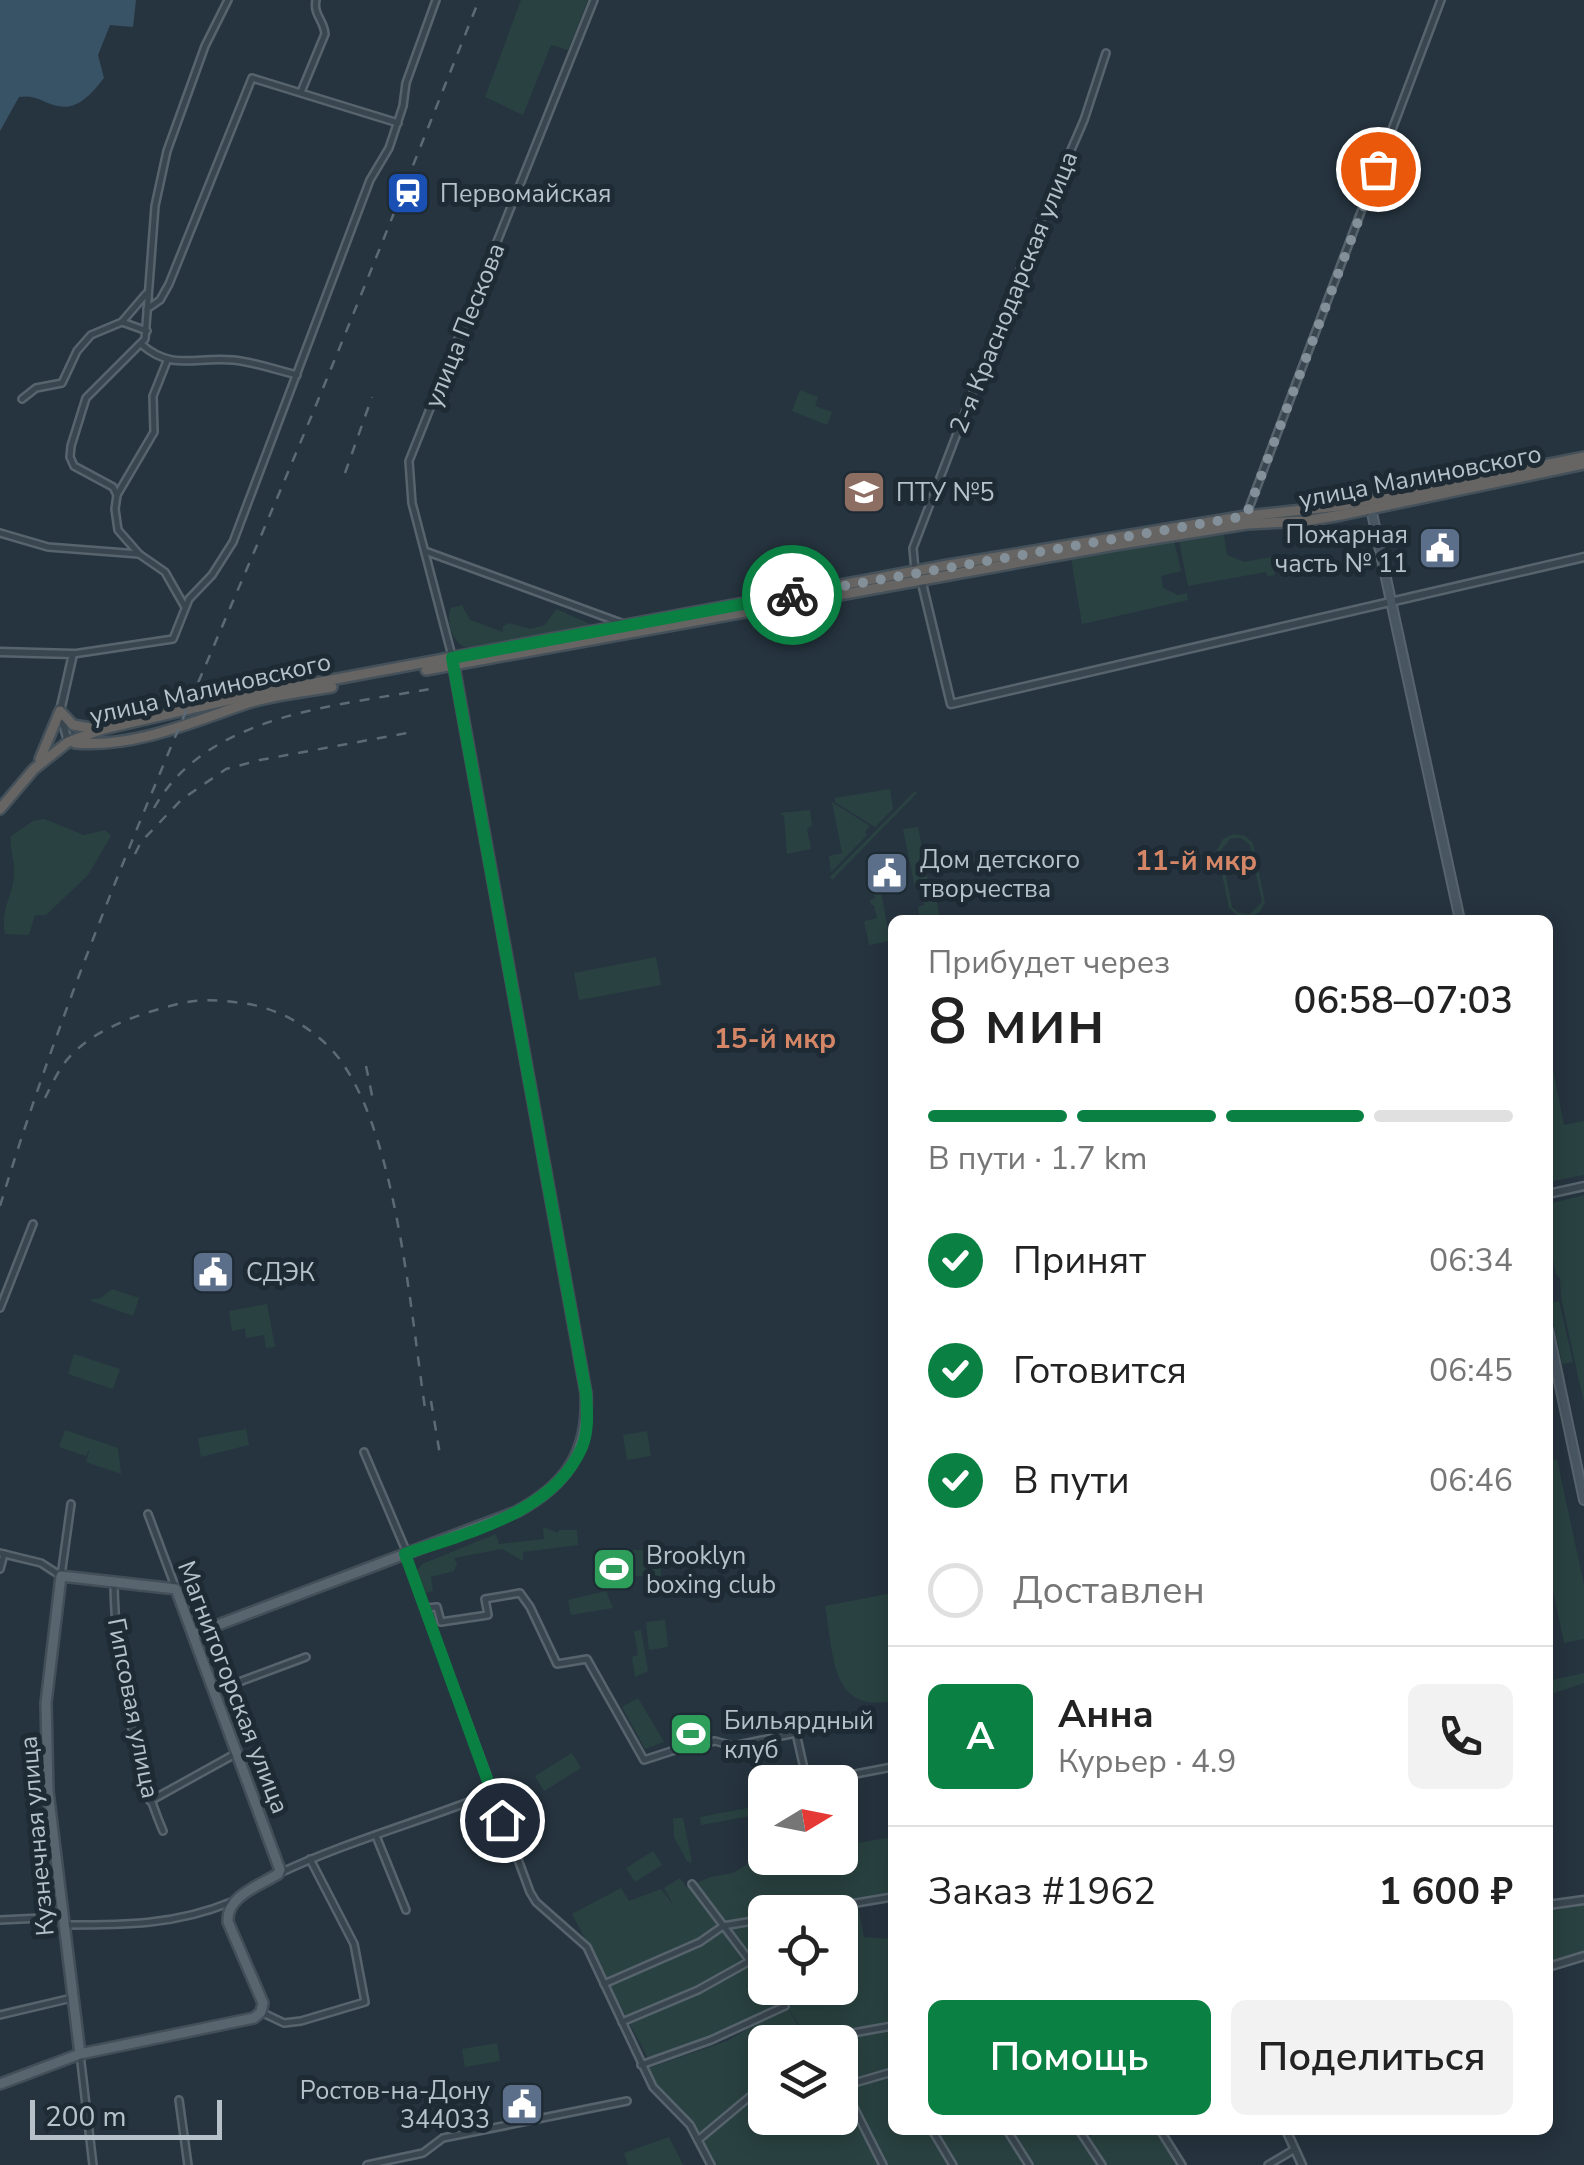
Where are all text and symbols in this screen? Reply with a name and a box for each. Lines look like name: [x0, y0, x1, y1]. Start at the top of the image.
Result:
pin: [1336, 127, 1421, 212]
icon: bag: [1351, 142, 1406, 197]
street label: 2-я Краснодарская улица: [942, 146, 1086, 439]
station icon: Первомайская: [385, 170, 431, 216]
place label: Первомайская: [440, 177, 612, 211]
street label: улица Пескова: [416, 238, 513, 413]
street label: улица Малиновского: [1296, 437, 1544, 517]
school or university icon: ПТУ №5: [841, 469, 887, 515]
place label: ПТУ №5: [896, 476, 994, 510]
place label: Пожарная часть № 11: [1275, 518, 1408, 581]
public building icon: Пожарная часть № 11: [1417, 525, 1463, 571]
courier: [742, 545, 842, 645]
icon: bike: [765, 568, 820, 623]
street label: улица Малиновского: [86, 645, 334, 733]
district label: 11-й мкр: [1135, 842, 1257, 880]
place label: Дом детского творчества: [920, 843, 1080, 906]
public building icon: Дом детского творчества: [864, 850, 910, 896]
text: Прибудет через: [928, 941, 1170, 984]
text: 06:58–07:03: [1294, 975, 1513, 1026]
text: 8 мин: [928, 977, 1105, 1066]
district label: 15-й мкр: [714, 1020, 836, 1058]
text: В пути · 1.7 km: [928, 1137, 1147, 1180]
icon: check: [928, 1233, 983, 1288]
text: Принят: [1013, 1235, 1146, 1286]
text: 06:34: [1429, 1239, 1513, 1282]
public building icon: СДЭК: [190, 1249, 236, 1295]
place label: СДЭК: [246, 1256, 315, 1290]
icon: check: [928, 1343, 983, 1398]
text: Готовится: [1013, 1345, 1187, 1396]
text: 06:45: [1429, 1349, 1513, 1392]
icon: check: [928, 1453, 983, 1508]
text: В пути: [1013, 1455, 1130, 1506]
text: 06:46: [1429, 1459, 1513, 1502]
place label: Brooklyn boxing club: [646, 1539, 776, 1602]
sports icon: Brooklyn boxing club: [591, 1546, 637, 1592]
street label: Магнитогорская улица: [169, 1556, 297, 1819]
text: Доставлен: [1013, 1565, 1205, 1616]
street label: Гипсовая улица: [99, 1615, 167, 1802]
button: phone: [1408, 1684, 1513, 1789]
text: Анна: [1058, 1689, 1154, 1740]
place label: Бильярдный клуб: [724, 1704, 874, 1767]
sports icon: Бильярдный клуб: [668, 1711, 714, 1757]
text: А: [966, 1711, 995, 1762]
street label: Кузнечная улица: [11, 1734, 63, 1937]
text: Курьер · 4.9: [1058, 1740, 1236, 1783]
north arrow: [748, 1765, 858, 1875]
map controls: [748, 1765, 858, 2135]
pin: [460, 1778, 545, 1863]
icon: home: [475, 1793, 530, 1848]
text: Заказ #1962: [928, 1866, 1156, 1917]
text: 1 600 ₽: [1378, 1866, 1513, 1917]
button: locate: [748, 1895, 858, 2005]
button: Помощь: [928, 2000, 1211, 2115]
button: Поделиться: [1231, 2000, 1513, 2115]
button: layers: [748, 2025, 858, 2135]
place label: Ростов-на-Дону 344033: [300, 2074, 490, 2137]
public building icon: Ростов-на-Дону 344033: [499, 2081, 545, 2127]
scale bar: [30, 2095, 222, 2140]
text: 200 m: [45, 2098, 127, 2136]

